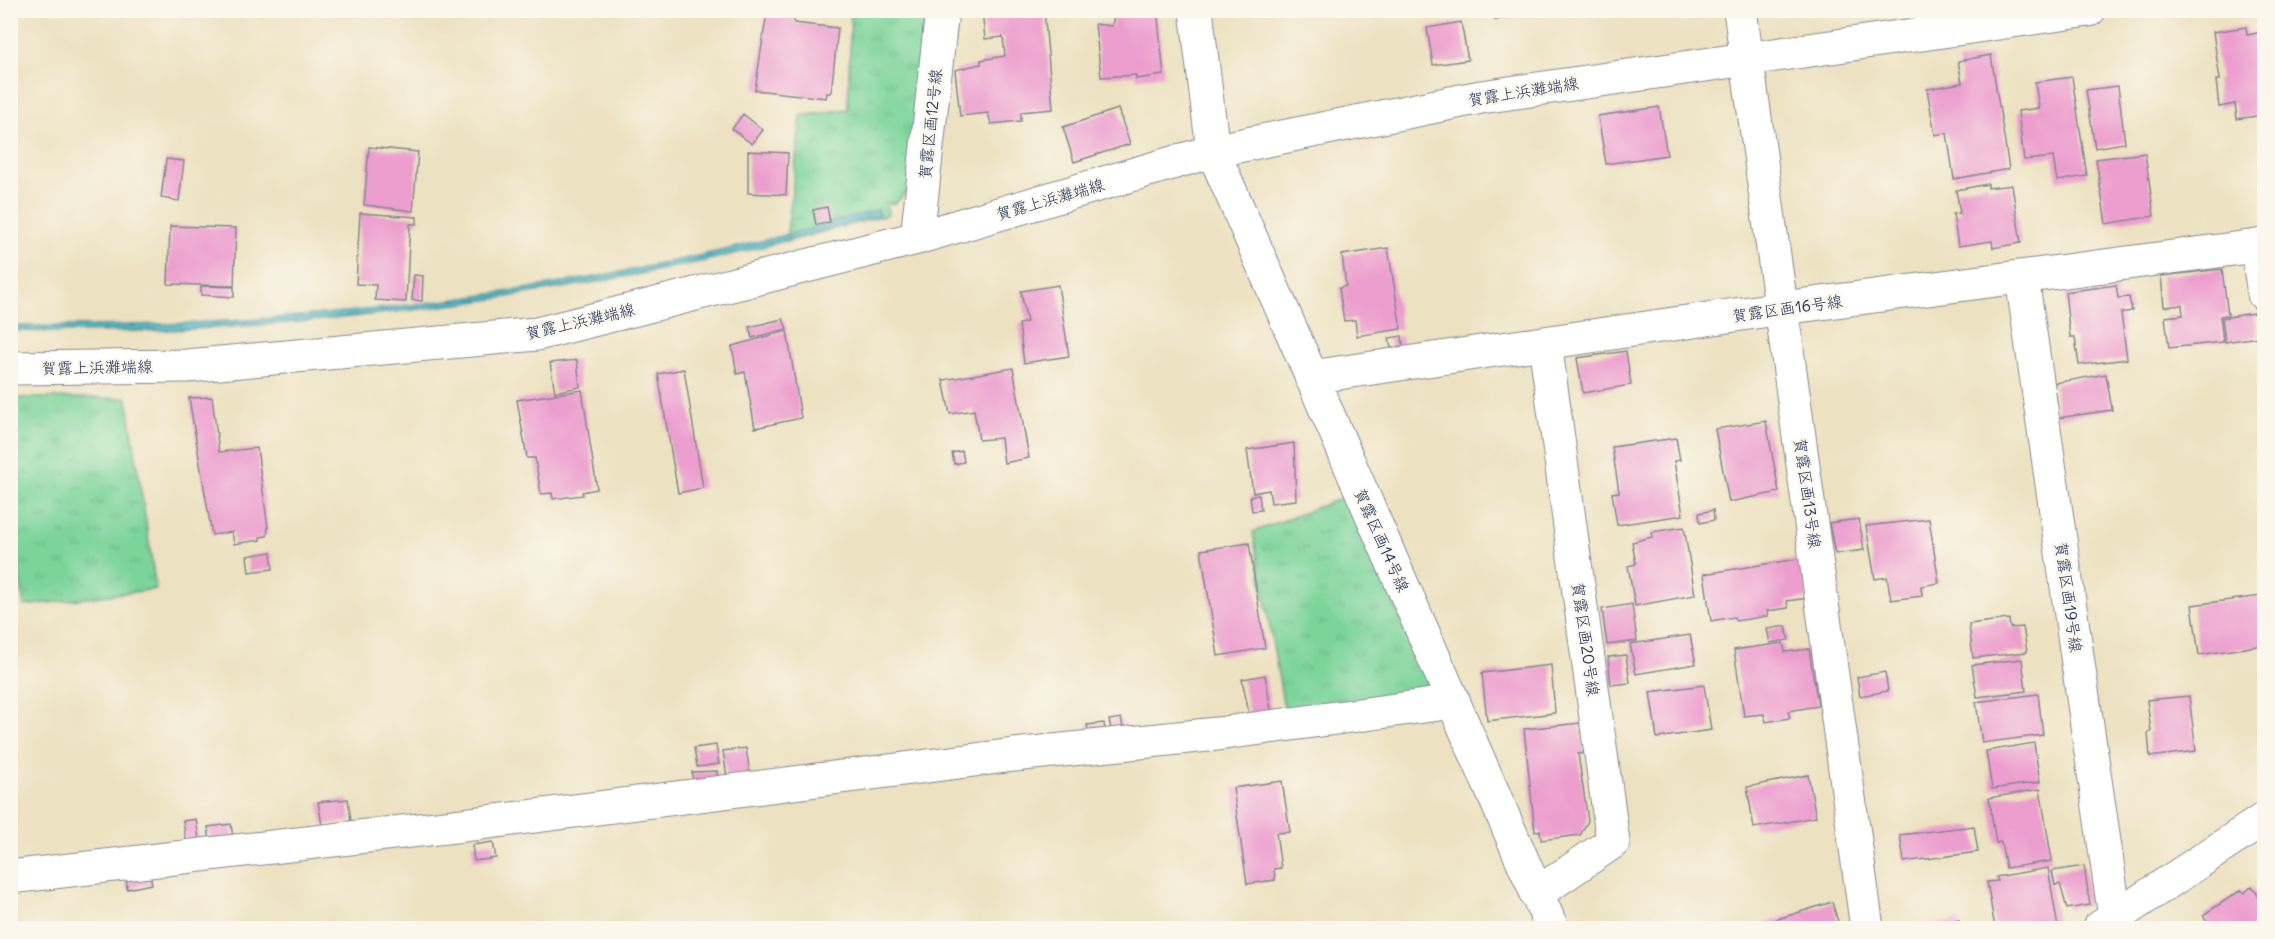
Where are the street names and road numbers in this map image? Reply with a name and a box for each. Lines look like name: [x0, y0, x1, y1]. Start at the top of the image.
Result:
street label: 賀露区画12号線: [914, 68, 946, 180]
street label: 賀露上浜灘端線: [1466, 72, 1580, 110]
street label: 賀露上浜灘端線: [993, 174, 1107, 224]
street label: 賀露区画16号線: [1730, 290, 1844, 326]
street label: 賀露上浜灘端線: [523, 299, 637, 343]
street label: 賀露上浜灘端線: [41, 356, 153, 378]
street label: 賀露区画13号線: [1790, 436, 1826, 550]
street label: 賀露区画14号線: [1350, 485, 1414, 595]
street label: 賀露区画19号線: [2051, 540, 2087, 654]
street label: 賀露区画20号線: [1568, 581, 1604, 697]

